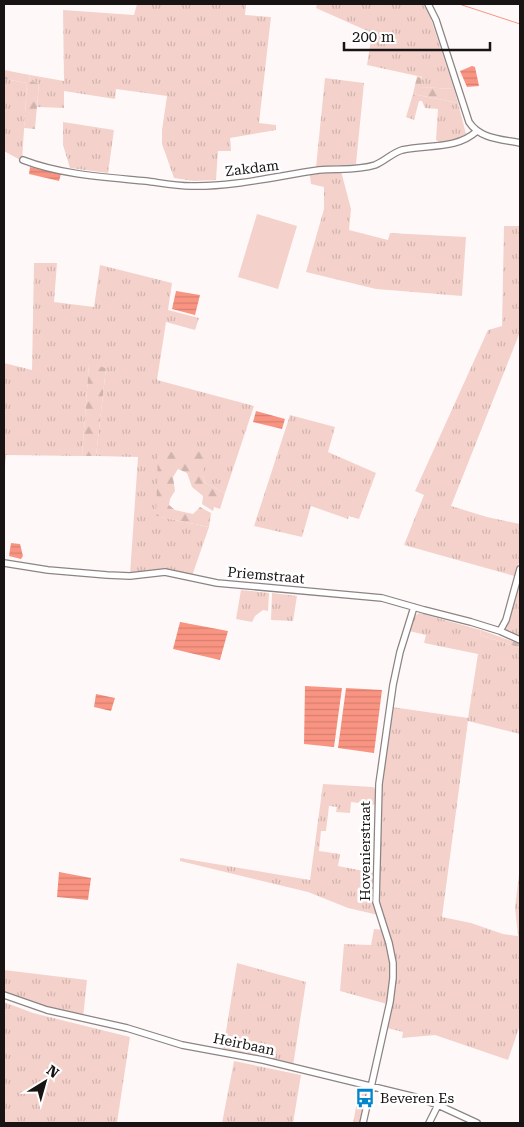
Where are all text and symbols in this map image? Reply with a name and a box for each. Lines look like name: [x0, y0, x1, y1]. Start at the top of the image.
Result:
scale bar: [344, 20, 490, 52]
text: 200 m: [352, 28, 395, 46]
street label: Zakdam: [224, 157, 280, 179]
street label: Priemstraat: [227, 564, 305, 586]
street label: Hovenierstraat: [357, 801, 373, 901]
street label: Heirbaan: [212, 1030, 276, 1058]
north arrow: [20, 1057, 70, 1107]
text: N: [44, 1062, 62, 1081]
bus stop icon: Beveren Es: [354, 1087, 376, 1109]
place label: Beveren Es: [380, 1090, 454, 1106]

